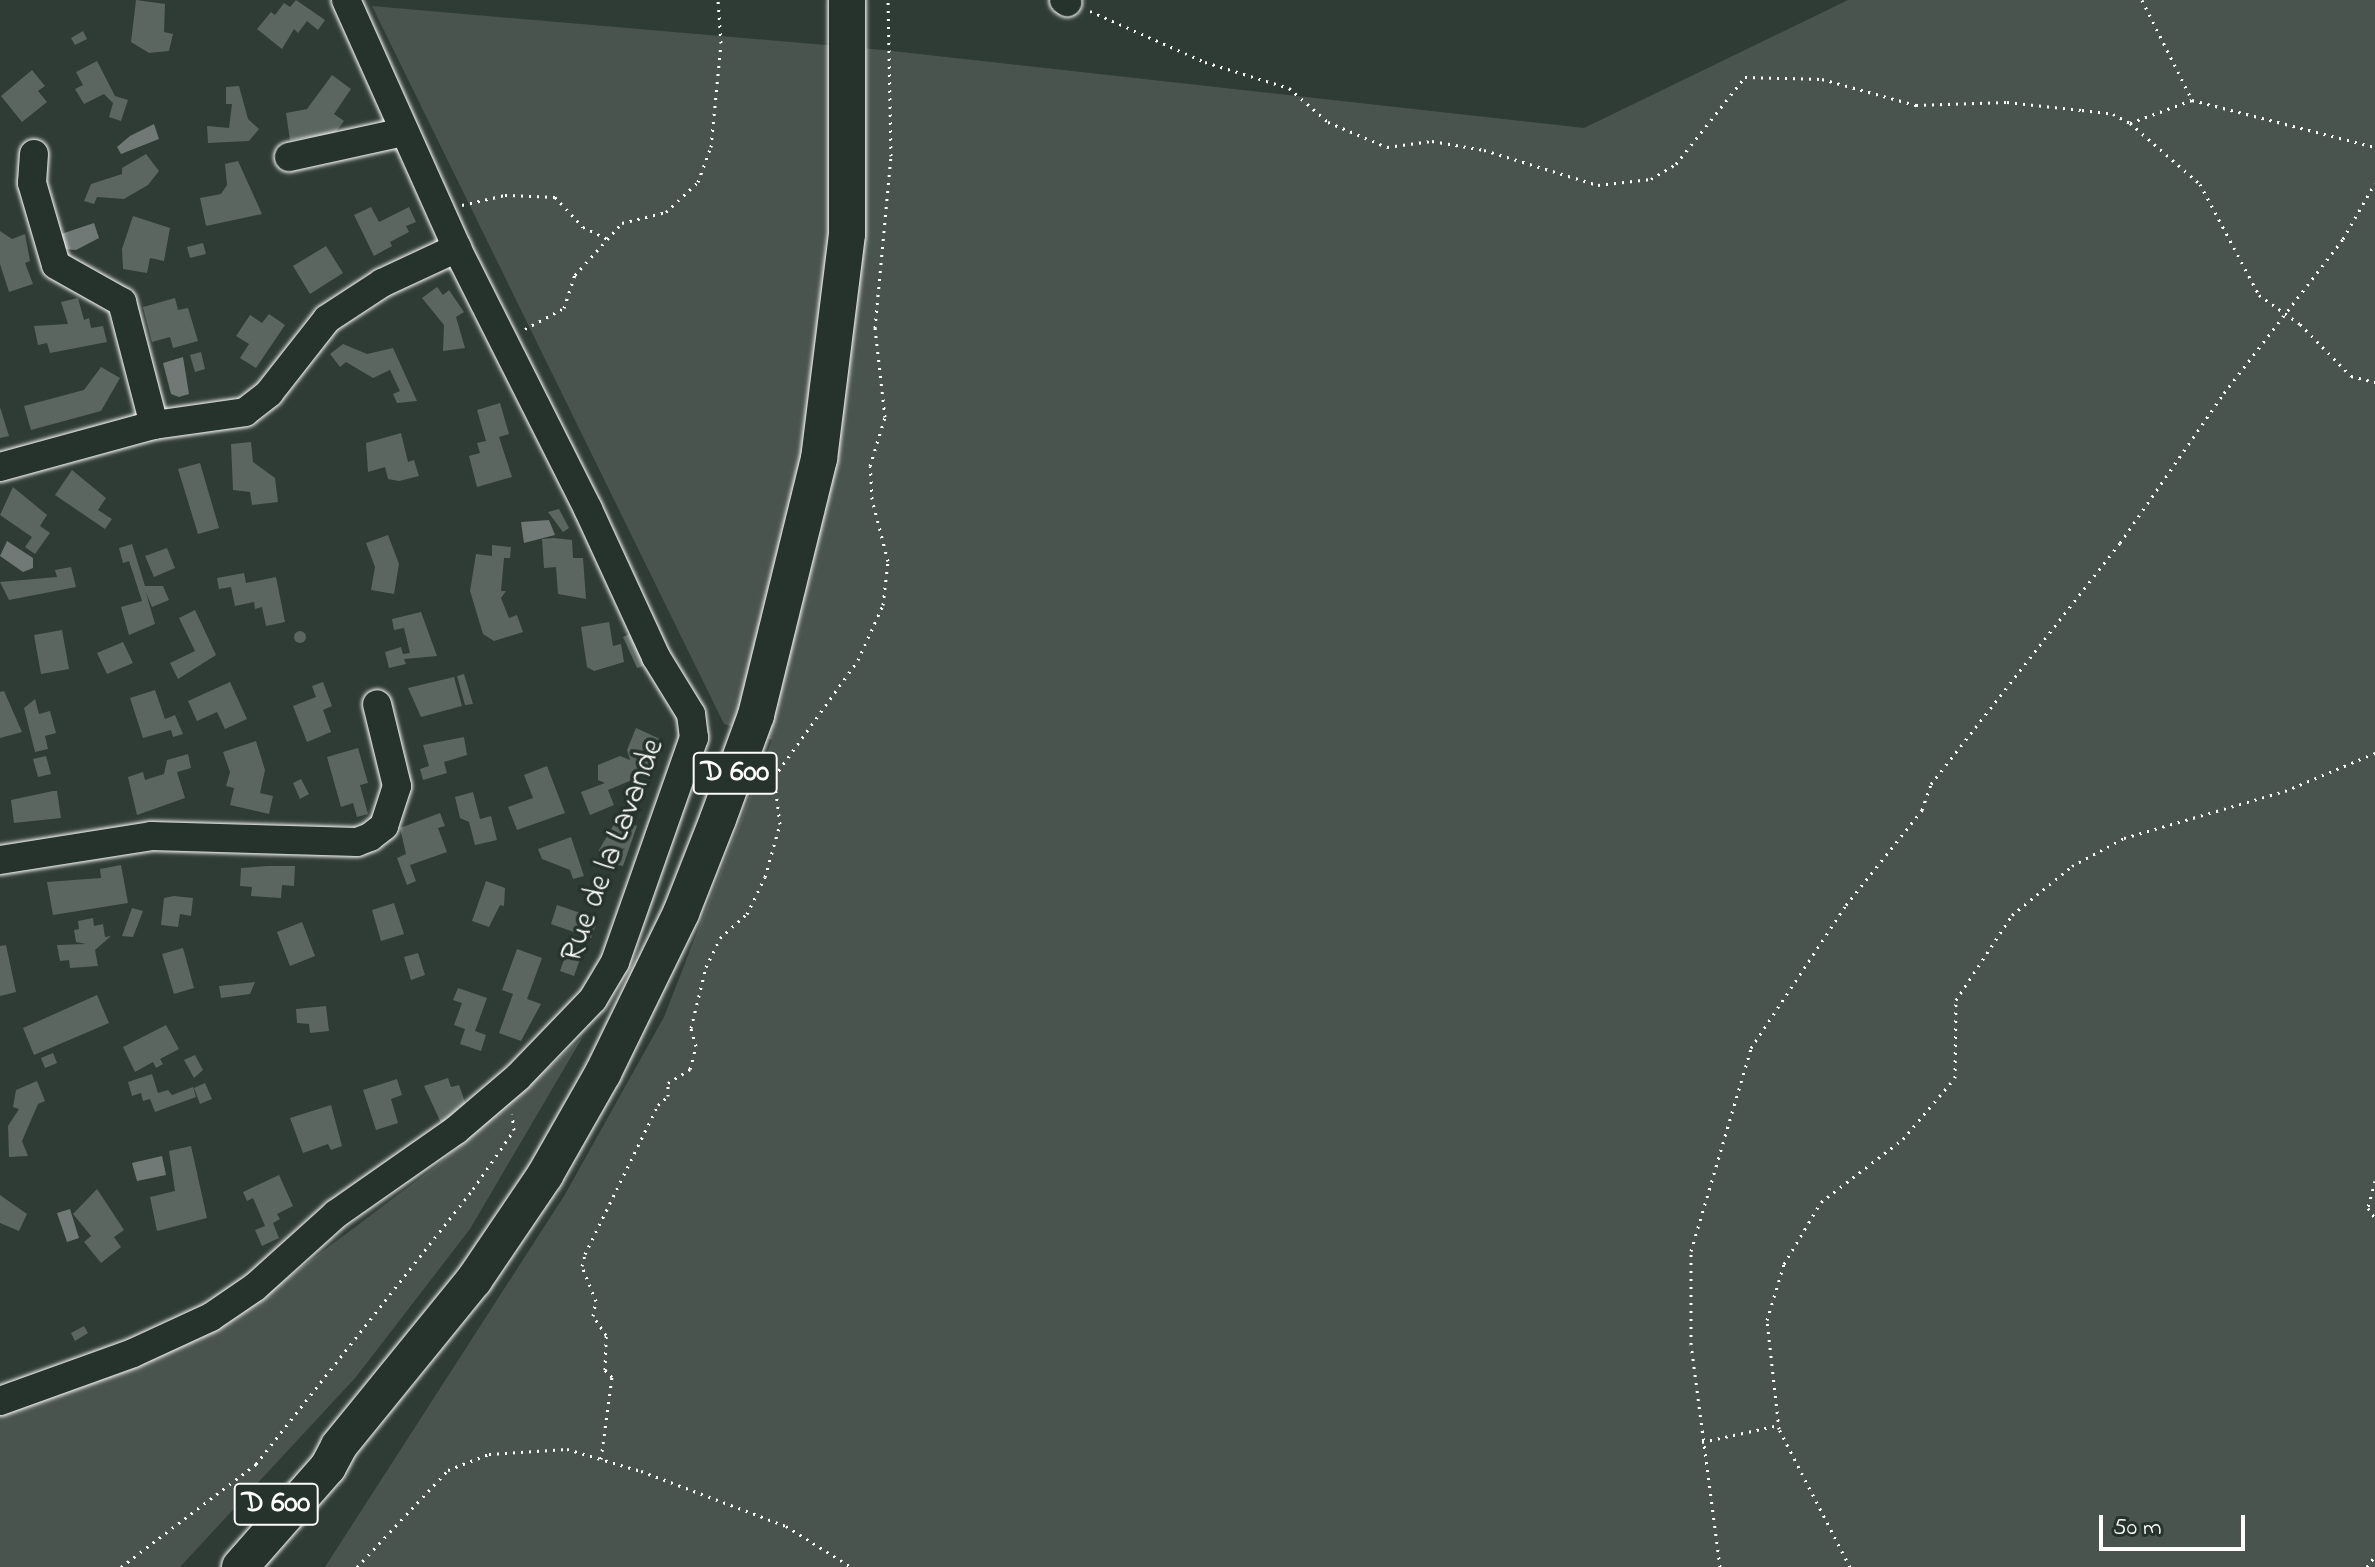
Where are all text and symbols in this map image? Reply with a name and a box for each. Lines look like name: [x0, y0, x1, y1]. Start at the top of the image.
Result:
street label: Rue de la Lavande: [554, 734, 674, 968]
road number: D 600: [691, 747, 779, 799]
road number: D 600: [232, 1478, 320, 1530]
scale bar: [2103, 1499, 2249, 1549]
text: 50 m: [2113, 1511, 2162, 1546]

